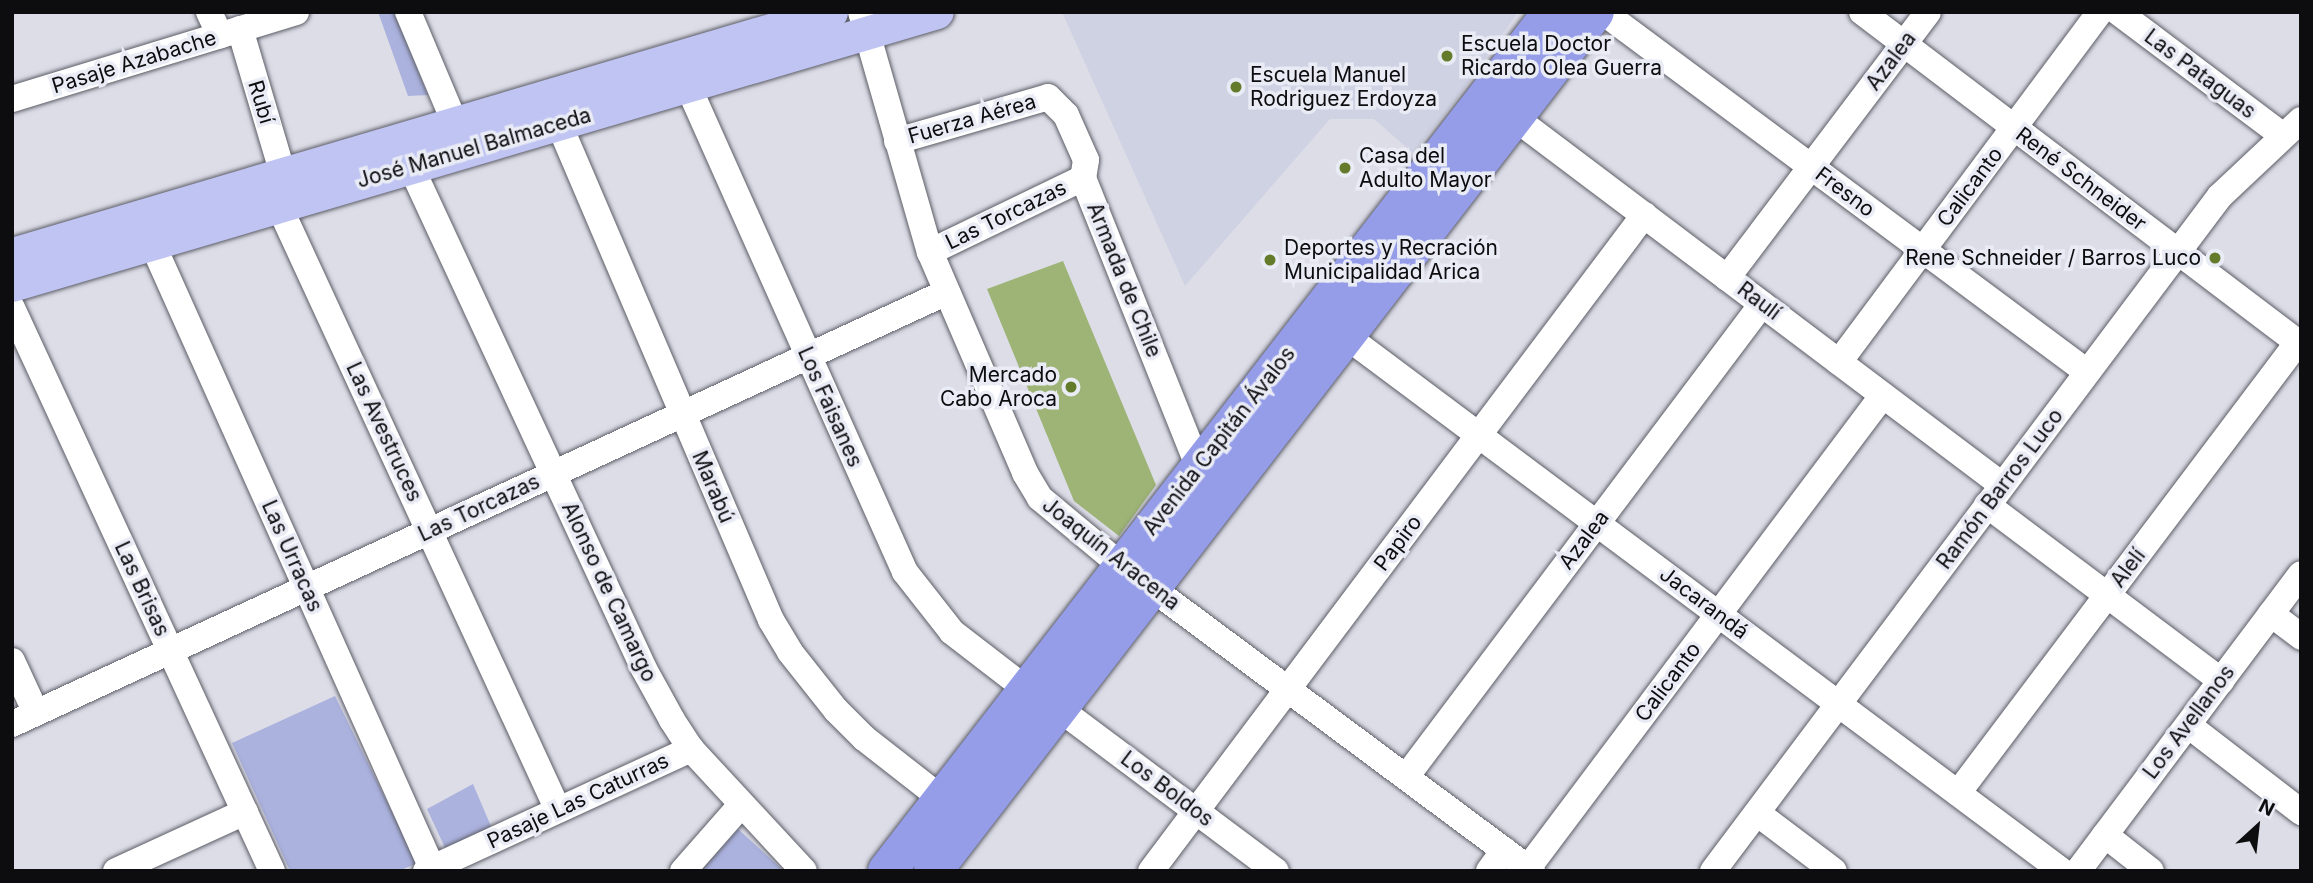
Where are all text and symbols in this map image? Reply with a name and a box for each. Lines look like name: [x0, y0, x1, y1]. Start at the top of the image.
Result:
street label: Las Pataguas: [2139, 24, 2261, 124]
street label: Pasaje Azabache: [49, 25, 219, 99]
street label: Azalea: [1861, 27, 1921, 95]
place label: Escuela Doctor Ricardo Olea Guerra: [1461, 31, 1662, 81]
marker: Escuela Doctor Ricardo Olea Guerra: [1439, 48, 1455, 64]
place label: Escuela Manuel Rodriguez Erdoyza: [1250, 62, 1437, 112]
street label: Rubí: [243, 77, 279, 127]
marker: Escuela Manuel Rodriguez Erdoyza: [1228, 79, 1244, 95]
street label: Fuerza Aérea: [905, 89, 1039, 149]
street label: José Manuel Balmaceda: [354, 102, 594, 194]
street label: René Schneider: [2011, 122, 2151, 236]
street label: Calicanto: [1932, 142, 2008, 232]
place label: Casa del Adulto Mayor: [1359, 143, 1492, 193]
marker: Casa del Adulto Mayor: [1337, 160, 1353, 176]
street label: Fresno: [1810, 162, 1880, 222]
street label: Las Torcazas: [942, 175, 1070, 255]
street label: Armada de Chile: [1081, 199, 1167, 361]
place label: Deportes y Recración Municipalidad Arica: [1284, 235, 1498, 285]
place label: Rene Schneider / Barros Luco: [1905, 245, 2201, 271]
marker: Rene Schneider / Barros Luco: [2207, 250, 2223, 266]
marker: Deportes y Recración Municipalidad Arica: [1262, 252, 1278, 268]
street label: Raulí: [1732, 277, 1786, 325]
street label: Avenida Capitán Ávalos: [1138, 342, 1300, 540]
street label: Los Faisanes: [792, 343, 868, 471]
street label: Las Avestruces: [341, 358, 427, 506]
place label: Mercado Cabo Aroca: [940, 362, 1057, 412]
marker: Mercado Cabo Aroca: [1063, 379, 1079, 395]
street label: Ramón Barros Luco: [1931, 404, 2069, 574]
street label: Marabú: [687, 447, 739, 527]
street label: Las Torcazas: [414, 469, 544, 547]
street label: Joaquín Aracena: [1037, 492, 1185, 616]
street label: Las Urracas: [256, 496, 328, 616]
street label: Alonso de Camargo: [556, 498, 662, 686]
street label: Azalea: [1554, 506, 1614, 574]
street label: Papiro: [1369, 510, 1427, 576]
street label: Las Brisas: [109, 538, 175, 640]
street label: Alelí: [2105, 544, 2151, 592]
street label: Jacarandá: [1655, 561, 1753, 645]
street label: Calicanto: [1630, 637, 1706, 727]
street label: Los Avellanos: [2138, 660, 2240, 784]
street label: Los Boldos: [1116, 746, 1218, 832]
street label: Pasaje Las Caturras: [483, 748, 673, 854]
north arrow: [2222, 792, 2292, 862]
text: N: [2255, 794, 2278, 821]

